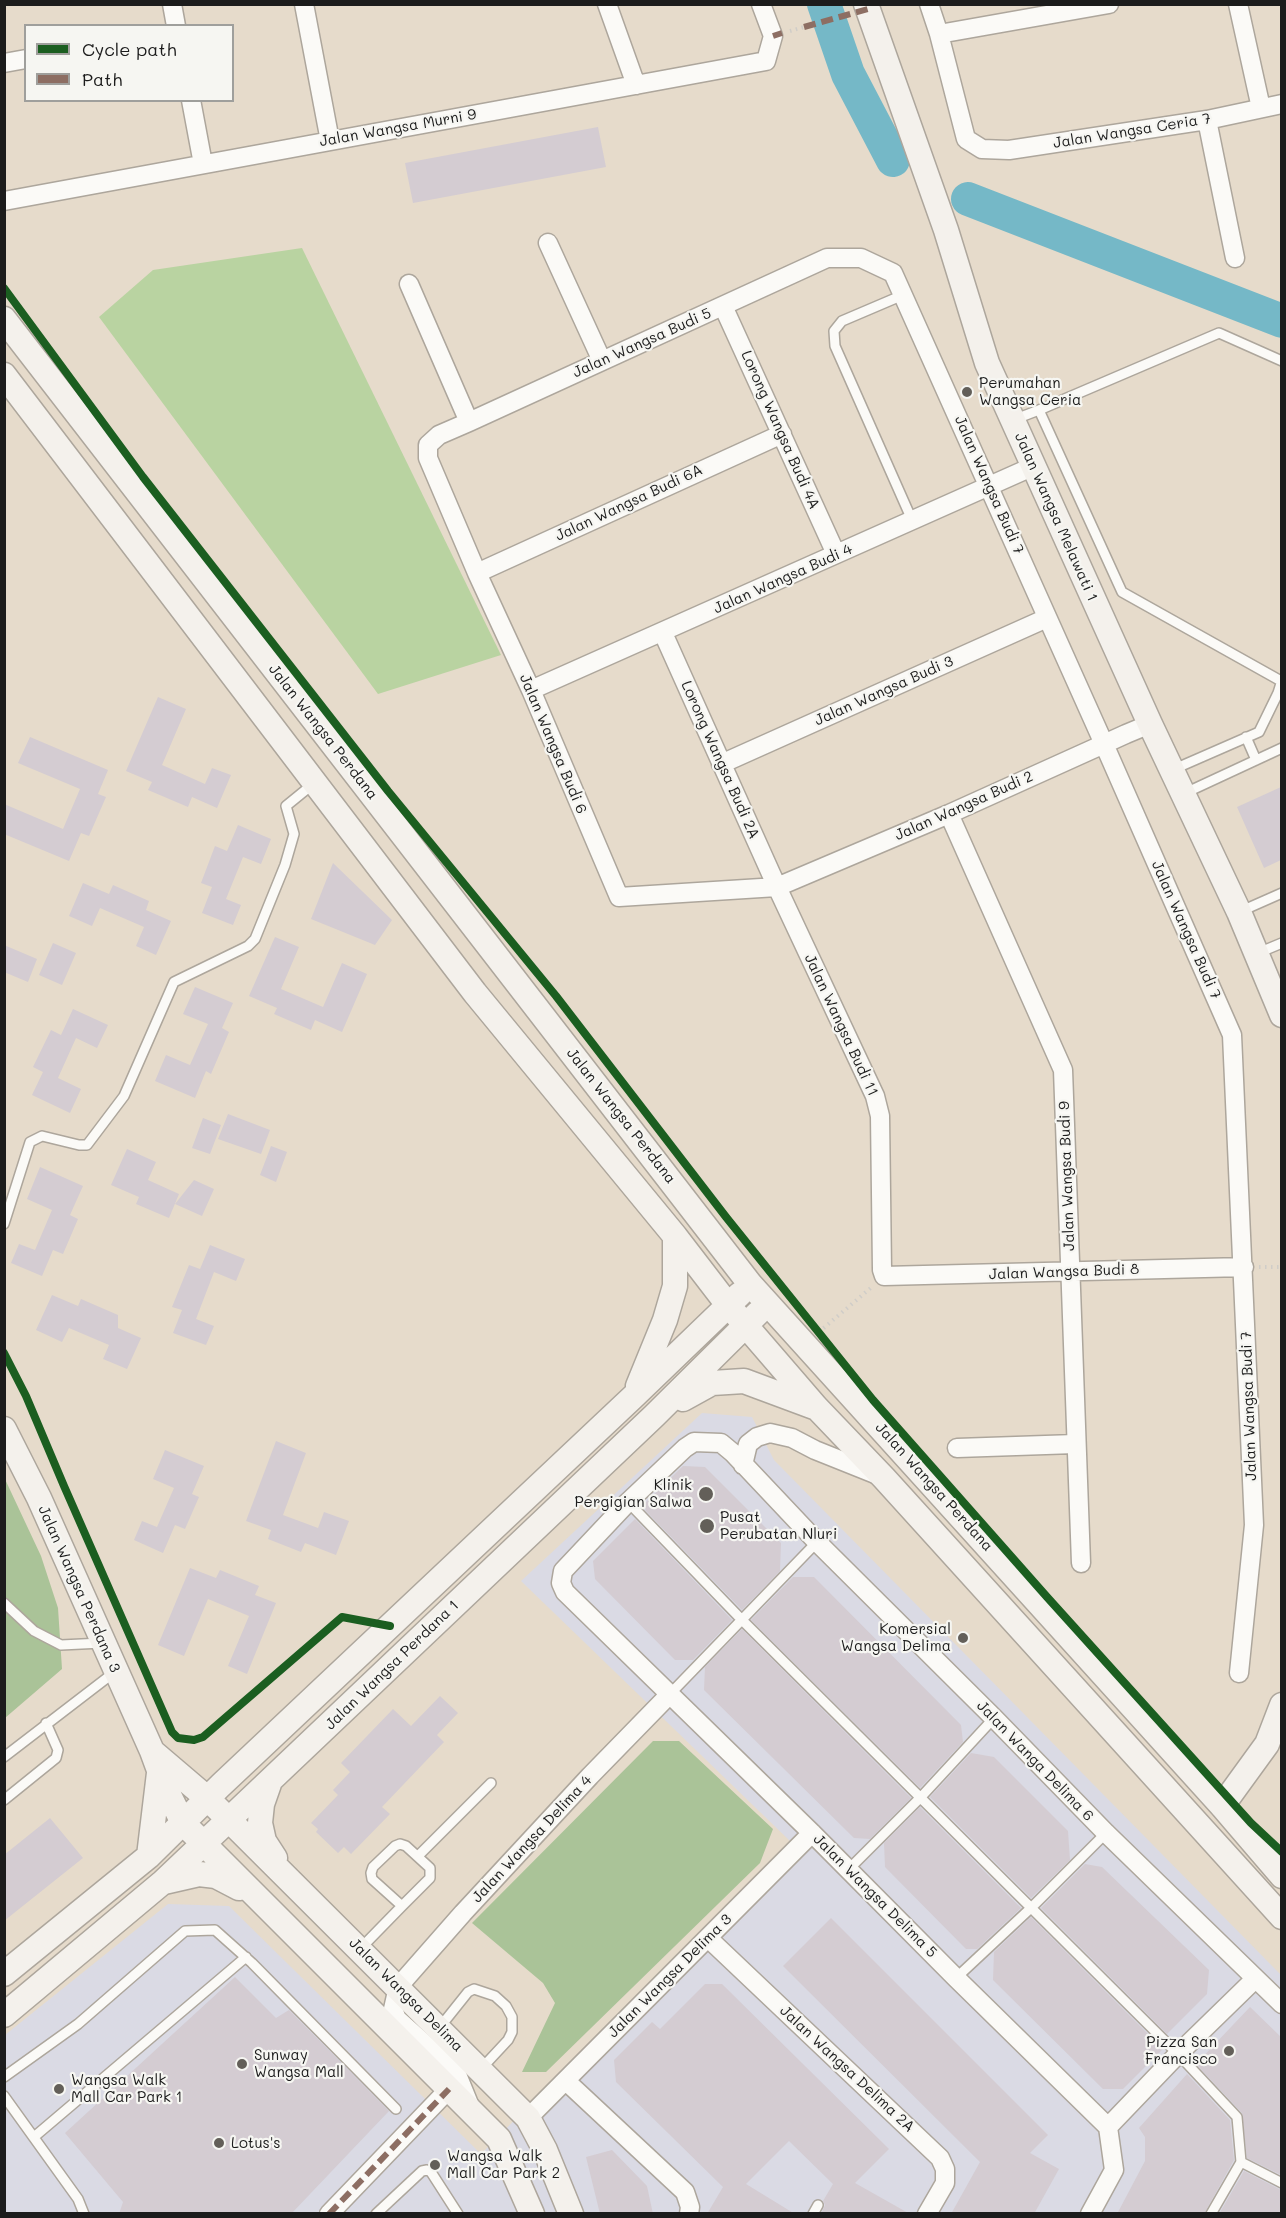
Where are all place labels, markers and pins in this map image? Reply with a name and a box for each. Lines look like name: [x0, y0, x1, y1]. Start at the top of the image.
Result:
place label: Perumahan Wangsa Ceria: [979, 374, 1081, 409]
marker: Perumahan Wangsa Ceria: [960, 385, 974, 399]
place label: Klinik Pergigian Salwa: [574, 1476, 692, 1511]
marker: Klinik Pergigian Salwa: [697, 1485, 715, 1503]
place label: Pusat Perubatan Nluri: [720, 1508, 837, 1543]
marker: Pusat Perubatan Nluri: [698, 1517, 716, 1535]
place label: Komersial Wangsa Delima: [841, 1620, 951, 1655]
marker: Komersial Wangsa Delima: [956, 1631, 970, 1645]
place label: Pizza San Francisco: [1145, 2033, 1217, 2068]
marker: Pizza San Francisco: [1222, 2044, 1236, 2058]
place label: Sunway Wangsa Mall: [254, 2046, 344, 2081]
marker: Sunway Wangsa Mall: [235, 2057, 249, 2071]
place label: Wangsa Walk Mall Car Park 1: [71, 2071, 183, 2106]
marker: Wangsa Walk Mall Car Park 1: [52, 2082, 66, 2096]
place label: Lotus's: [231, 2134, 280, 2152]
marker: Lotus's: [212, 2136, 226, 2150]
place label: Wangsa Walk Mall Car Park 2: [447, 2147, 560, 2182]
marker: Wangsa Walk Mall Car Park 2: [428, 2158, 442, 2172]

